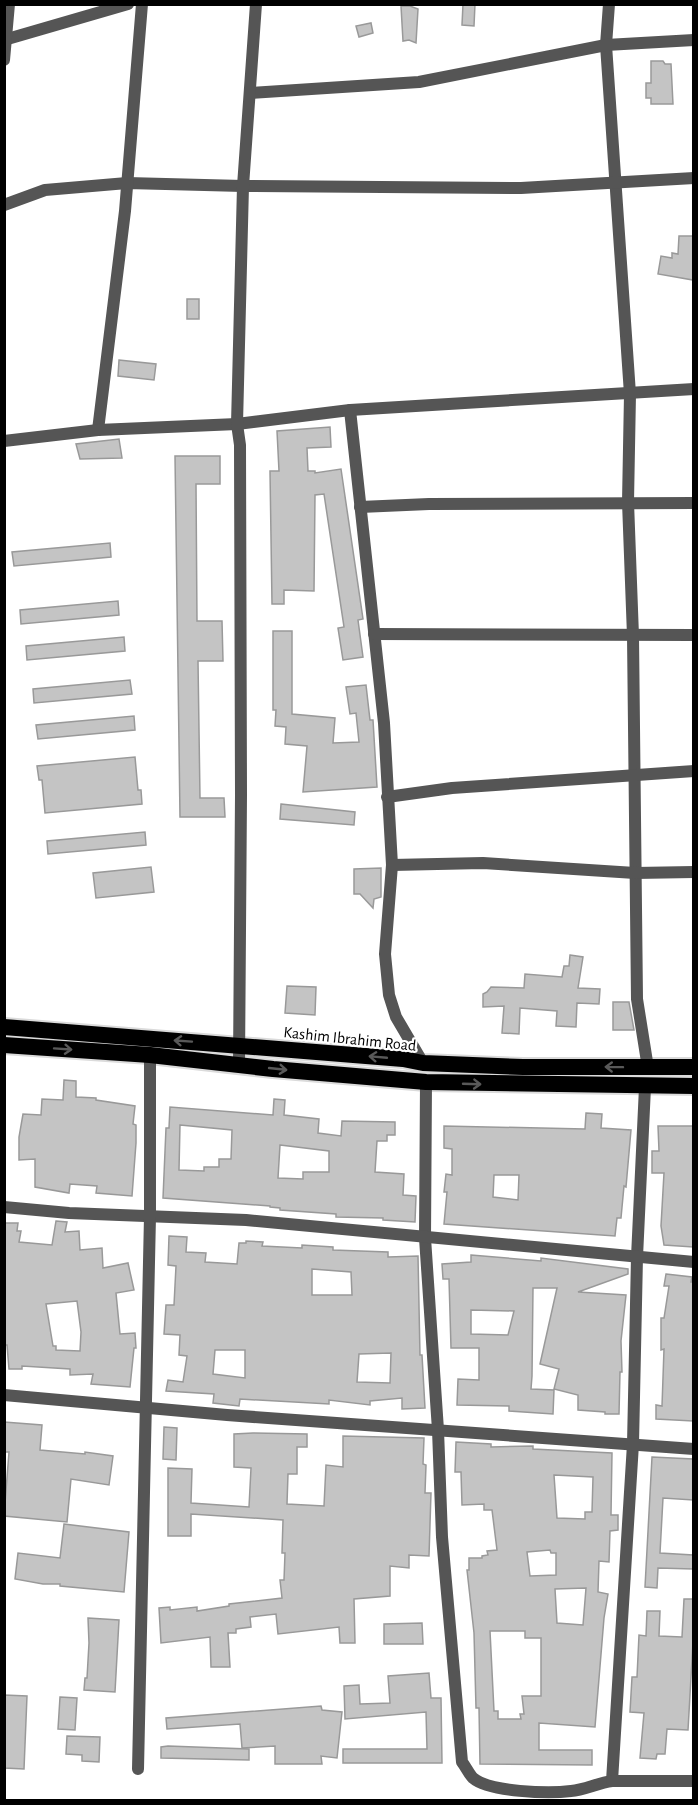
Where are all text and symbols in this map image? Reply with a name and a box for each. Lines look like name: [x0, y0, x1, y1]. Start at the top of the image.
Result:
street label: Kashim Ibrahim Road: [283, 1024, 417, 1054]
one-way arrow: [174, 1035, 194, 1046]
one-way arrow: [52, 1044, 72, 1055]
one-way arrow: [368, 1051, 388, 1062]
one-way arrow: [605, 1061, 625, 1073]
one-way arrow: [267, 1064, 287, 1075]
one-way arrow: [462, 1078, 482, 1089]

